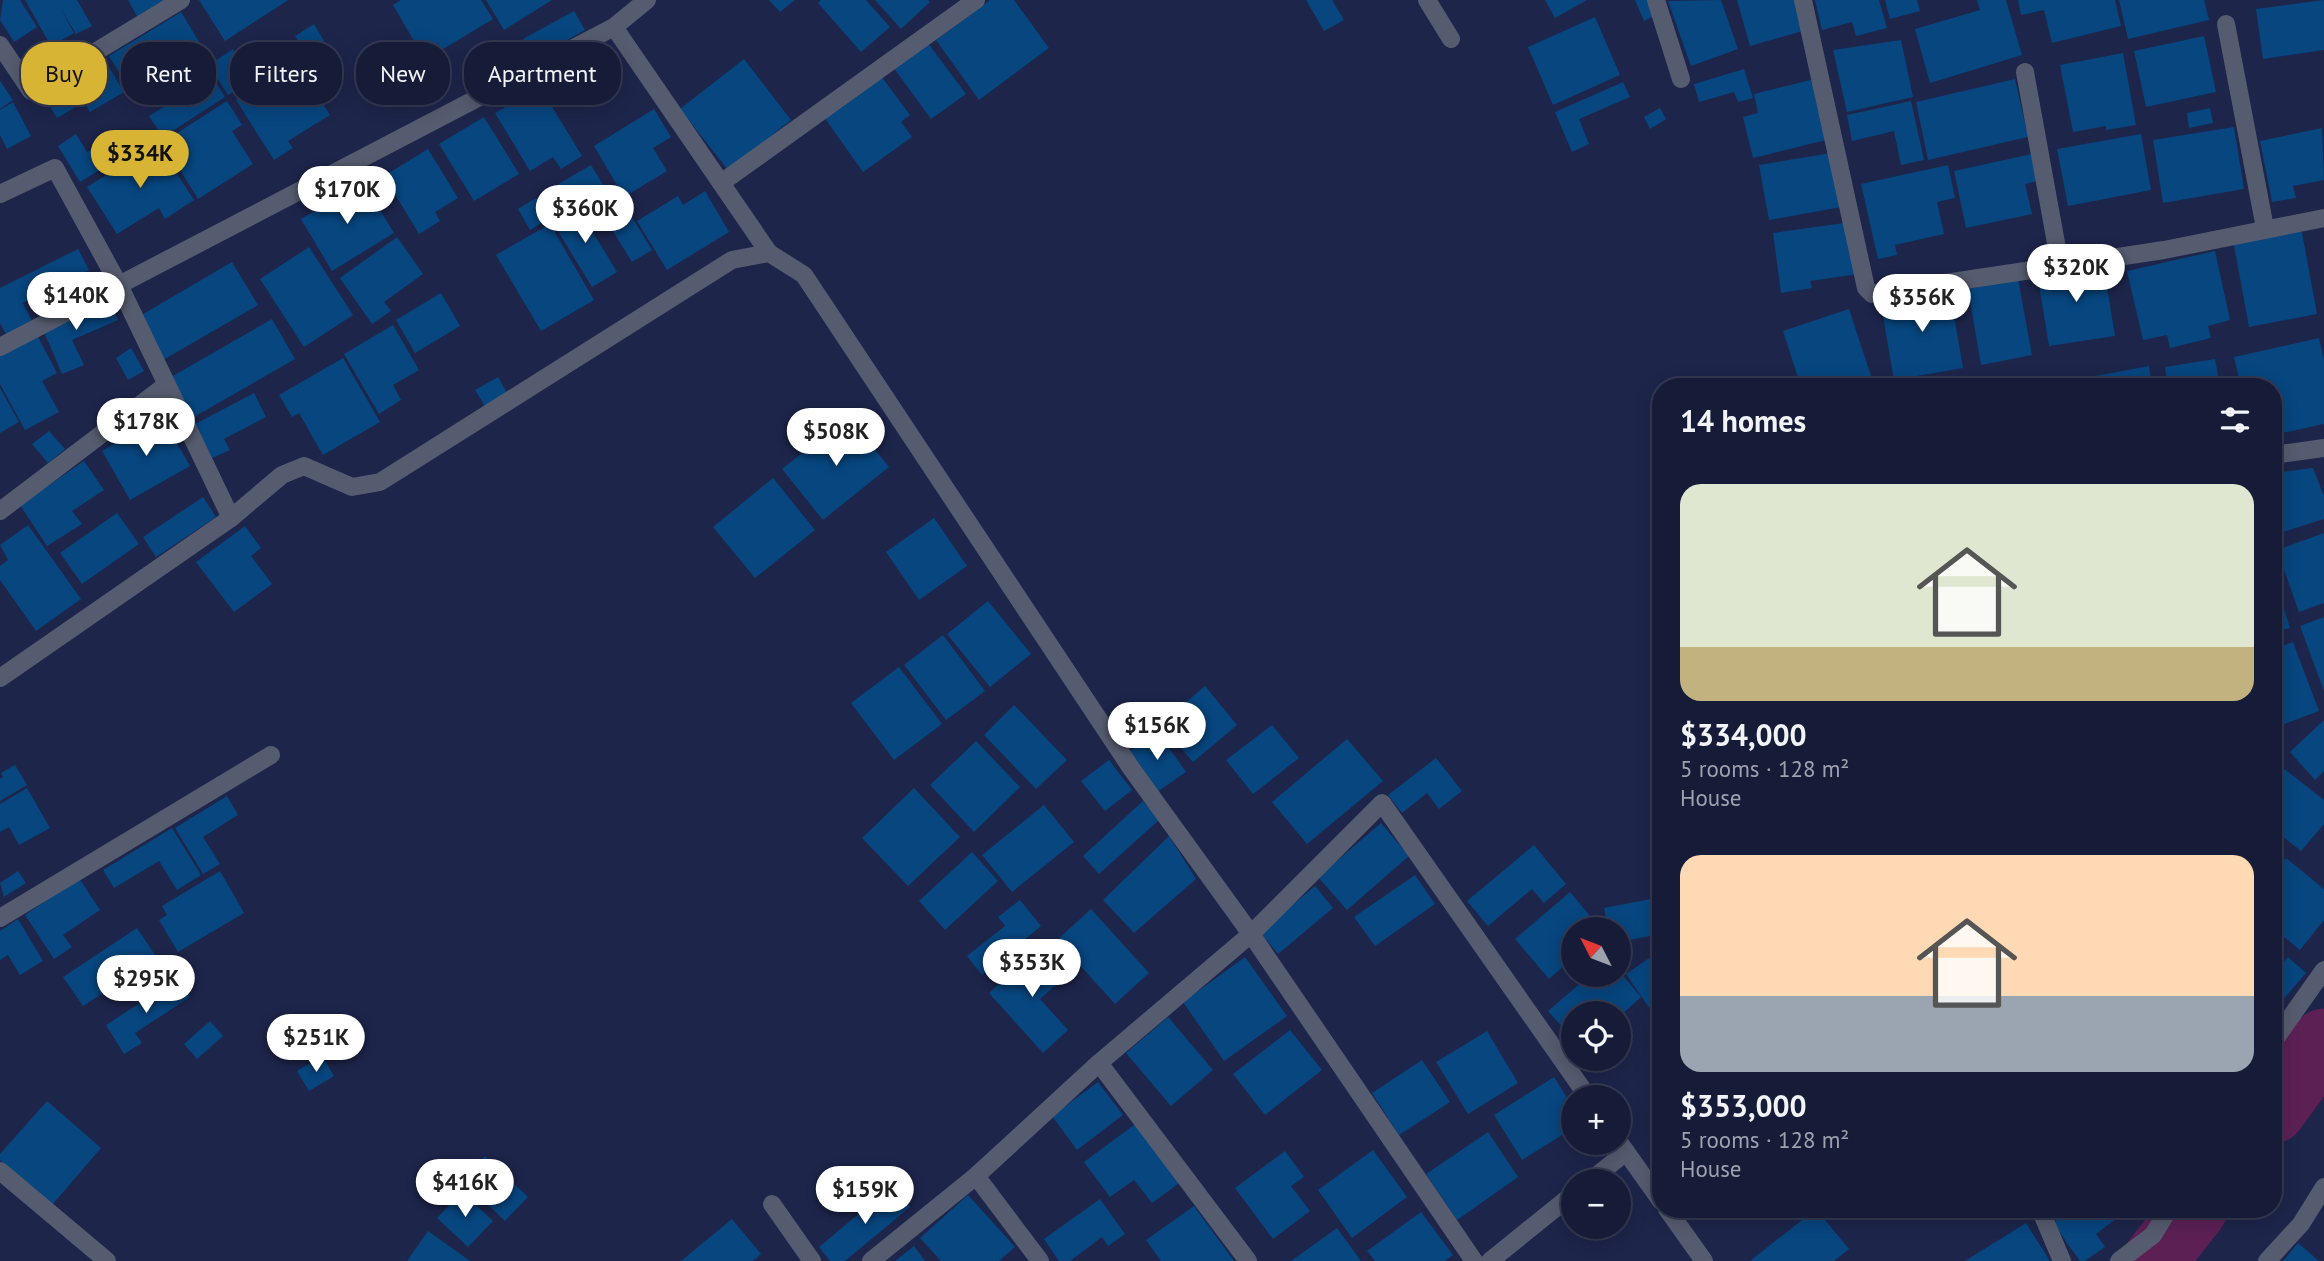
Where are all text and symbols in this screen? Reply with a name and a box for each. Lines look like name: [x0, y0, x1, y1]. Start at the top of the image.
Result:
chip: Buy: [21, 42, 107, 105]
chip: Rent: [121, 42, 216, 105]
chip: Filters: [230, 42, 342, 105]
chip: New: [356, 42, 450, 105]
chip: Apartment: [464, 42, 621, 105]
pin: $334K: [91, 130, 189, 190]
text: $334K: [107, 138, 173, 167]
pin: $170K: [298, 166, 396, 226]
text: $170K: [314, 174, 380, 203]
pin: $360K: [536, 186, 634, 245]
text: $360K: [552, 193, 618, 222]
pin: $320K: [2027, 244, 2125, 304]
text: $320K: [2043, 252, 2109, 281]
pin: $140K: [27, 272, 125, 332]
pin: $356K: [1873, 274, 1971, 334]
text: $140K: [43, 280, 109, 309]
text: $356K: [1889, 282, 1955, 311]
pin: $178K: [97, 398, 195, 458]
text: 14 homes: [1680, 401, 1806, 440]
icon: filters: [2216, 401, 2254, 439]
text: $178K: [113, 406, 179, 435]
pin: $508K: [787, 408, 885, 468]
text: $508K: [803, 416, 869, 445]
icon: home: [1904, 529, 2030, 655]
pin: $156K: [1108, 702, 1206, 762]
text: $156K: [1124, 710, 1190, 739]
text: $334,000: [1680, 715, 1807, 754]
text: 5 rooms · 128 m²: [1680, 754, 1849, 783]
text: House: [1680, 783, 1742, 812]
icon: home: [1904, 900, 2030, 1026]
north arrow: [1561, 917, 1631, 987]
map controls: [1561, 917, 1631, 1239]
pin: $353K: [983, 940, 1081, 999]
text: $353K: [999, 947, 1065, 976]
pin: $295K: [97, 956, 195, 1015]
text: $295K: [113, 963, 179, 992]
button: locate: [1561, 1001, 1631, 1071]
pin: $251K: [267, 1014, 365, 1074]
text: $251K: [283, 1022, 349, 1051]
button: +: [1561, 1085, 1631, 1155]
text: $353,000: [1680, 1086, 1807, 1125]
text: 5 rooms · 128 m²: [1680, 1125, 1849, 1154]
text: House: [1680, 1154, 1742, 1183]
pin: $416K: [416, 1160, 514, 1219]
pin: $159K: [816, 1166, 914, 1226]
text: $416K: [432, 1167, 498, 1196]
button: −: [1561, 1169, 1631, 1239]
text: $159K: [832, 1174, 898, 1203]

